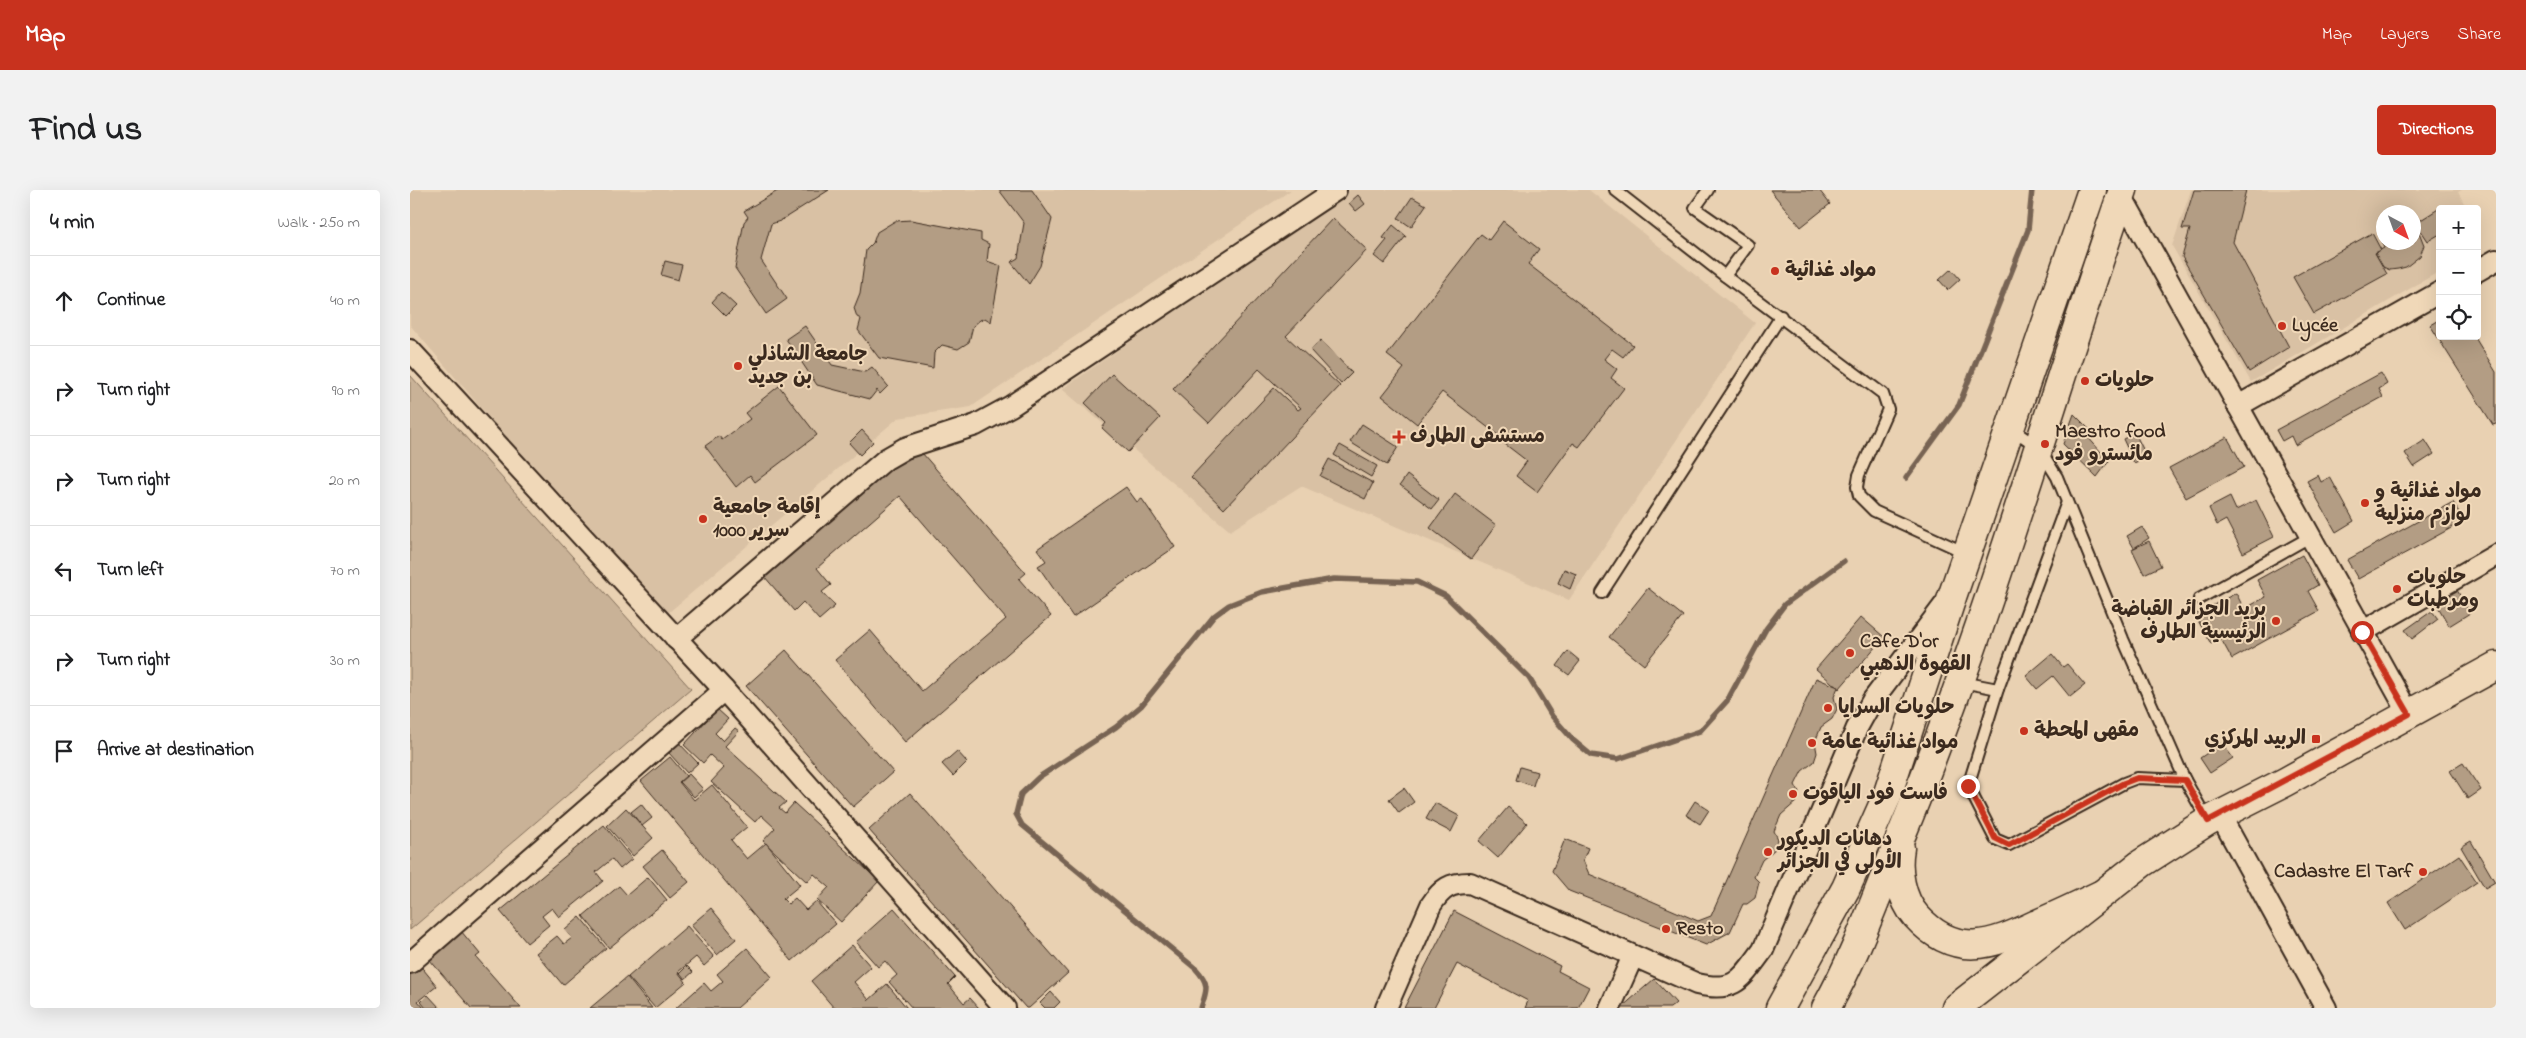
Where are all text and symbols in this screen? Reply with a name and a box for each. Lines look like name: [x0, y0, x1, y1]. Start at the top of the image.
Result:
text: Map: [25, 18, 66, 53]
text: Map: [2322, 22, 2352, 48]
text: Layers: [2380, 22, 2430, 48]
text: Share: [2458, 22, 2501, 48]
text: Find us: [30, 105, 142, 156]
button: Directions: [2377, 105, 2496, 155]
north arrow: [2376, 205, 2421, 250]
map controls: [2436, 205, 2481, 340]
button: +: [2436, 205, 2481, 250]
text: 4 min: [50, 208, 94, 238]
text: Walk · 250 m: [277, 211, 360, 235]
button: −: [2436, 250, 2481, 295]
place label: مواد غذائية: [1785, 257, 1876, 286]
marker: مواد غذائية: [1769, 265, 1781, 277]
icon: ahead: [50, 287, 78, 315]
text: Continue: [97, 287, 165, 314]
text: 40 m: [330, 289, 360, 313]
button: locate: [2436, 295, 2481, 340]
place label: Lycée: [2292, 312, 2339, 342]
marker: Lycée: [2276, 320, 2288, 332]
place label: جامعة الشاذلي بن جديد: [748, 341, 867, 393]
marker: جامعة الشاذلي بن جديد: [732, 360, 744, 372]
place label: حلويات: [2095, 367, 2154, 396]
marker: حلويات: [2079, 375, 2091, 387]
icon: right: [50, 377, 78, 405]
text: Turn right: [97, 377, 170, 404]
text: 90 m: [332, 379, 360, 403]
place label: Maestro food مائسترو فود: [2055, 418, 2166, 470]
place label: مستشفى الطارف: [1410, 423, 1545, 452]
marker: مستشفى الطارف: [1392, 430, 1406, 444]
marker: Maestro food مائسترو فود: [2039, 438, 2051, 450]
icon: right: [50, 467, 78, 495]
text: Turn right: [97, 467, 170, 494]
text: 20 m: [329, 469, 360, 493]
place label: مواد غذائية و لوازم منزلية: [2373, 478, 2482, 530]
place label: إقامة جامعية 1000 سرير: [713, 494, 820, 546]
marker: مواد غذائية و لوازم منزلية: [2359, 497, 2371, 509]
marker: إقامة جامعية 1000 سرير: [697, 513, 709, 525]
icon: left: [50, 557, 78, 585]
text: Turn left: [97, 557, 164, 584]
text: 70 m: [330, 559, 360, 583]
place label: حلويات ومرطبات: [2407, 564, 2479, 616]
marker: حلويات ومرطبات: [2391, 583, 2403, 595]
place label: بريد الجزائر القباضة الرئيسية الطارف: [2111, 596, 2266, 648]
marker: بريد الجزائر القباضة الرئيسية الطارف: [2270, 615, 2282, 627]
route start: [2351, 621, 2374, 644]
place label: Cafe D'or القهوة الذهبي: [1860, 628, 1971, 681]
icon: right: [50, 647, 78, 675]
text: Turn right: [97, 647, 170, 674]
marker: Cafe D'or القهوة الذهبي: [1844, 647, 1856, 659]
text: 30 m: [330, 649, 360, 673]
place label: حلويات السرايا: [1838, 694, 1954, 723]
marker: حلويات السرايا: [1822, 702, 1834, 714]
place label: مقهى المحطة: [2034, 717, 2139, 746]
marker: مقهى المحطة: [2018, 725, 2030, 737]
place label: الربيد المركزي: [2204, 725, 2306, 754]
place label: مواد غذائية عامة: [1822, 729, 1958, 758]
marker: الربيد المركزي: [2310, 733, 2322, 745]
icon: arrive: [50, 737, 78, 765]
text: Arrive at destination: [97, 737, 254, 764]
marker: مواد غذائية عامة: [1806, 737, 1818, 749]
route end: [1957, 775, 1980, 798]
place label: فاست فود الياقوت: [1803, 780, 1948, 809]
marker: فاست فود الياقوت: [1787, 788, 1799, 800]
place label: دهانات الديكور الأولى في الجزائر: [1776, 826, 1902, 878]
marker: دهانات الديكور الأولى في الجزائر: [1762, 846, 1774, 858]
place label: Cadastre El Tarf: [2274, 858, 2414, 887]
marker: Cadastre El Tarf: [2417, 866, 2429, 878]
place label: Resto: [1676, 915, 1723, 944]
marker: Resto: [1660, 923, 1672, 935]

